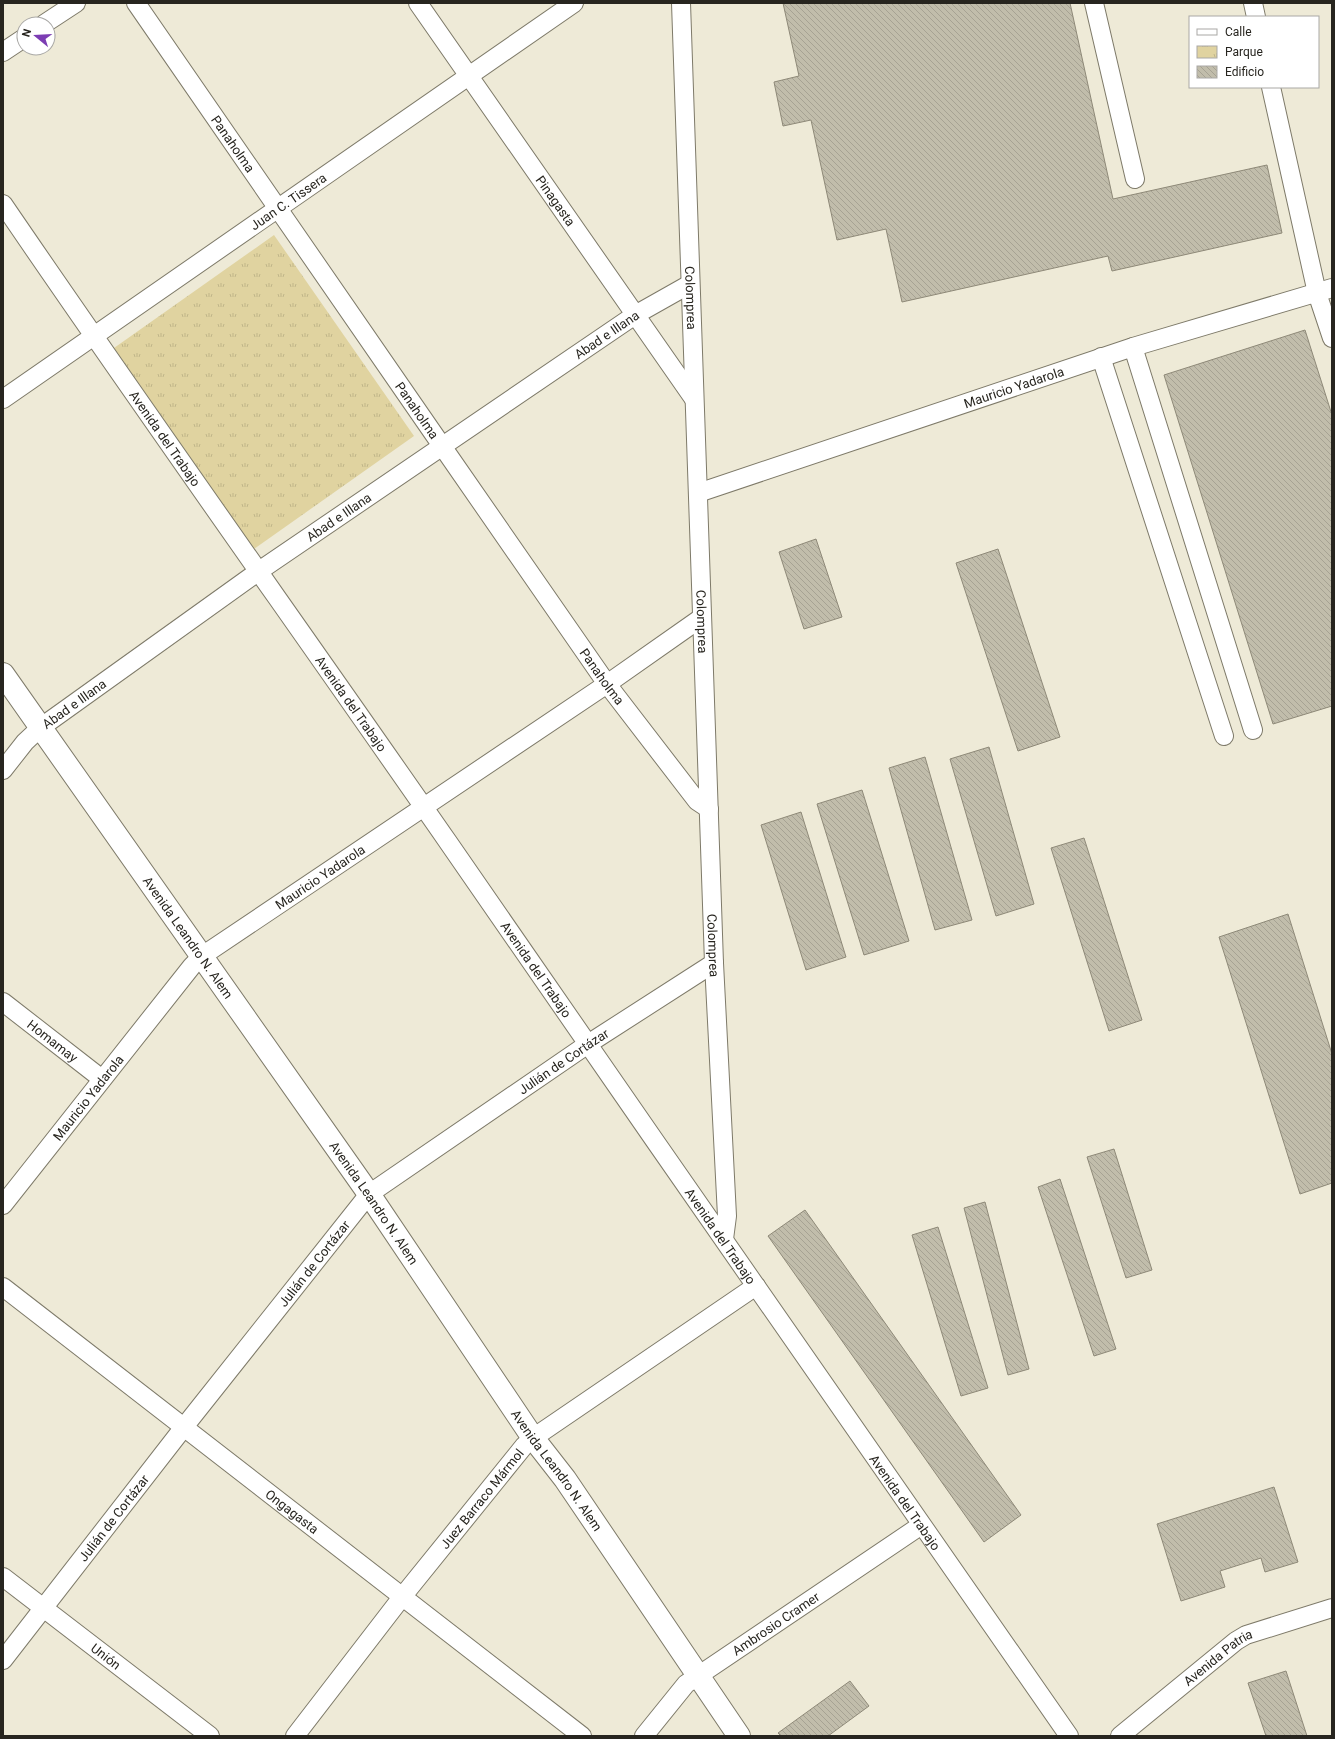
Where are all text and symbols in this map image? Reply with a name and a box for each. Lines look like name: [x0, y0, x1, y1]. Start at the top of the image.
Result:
north arrow: [16, 16, 56, 56]
legend: [1189, 16, 1319, 88]
text: Calle: [1225, 25, 1252, 39]
text: N: [20, 27, 34, 39]
text: Parque: [1225, 45, 1263, 59]
text: Edificio: [1225, 65, 1264, 79]
street label: Panaholma: [208, 112, 258, 175]
street label: Juan C. Tissera: [247, 170, 329, 233]
street label: Pinagasta: [533, 173, 579, 229]
street label: Colomprea: [683, 266, 700, 330]
street label: Abad e Illana: [571, 307, 642, 362]
street label: Mauricio Yadarola: [962, 363, 1066, 411]
street label: Panaholma: [392, 379, 442, 442]
street label: Avenida del Trabajo: [127, 388, 204, 489]
street label: Abad e Illana: [304, 489, 374, 544]
street label: Colomprea: [694, 590, 711, 654]
street label: Panaholma: [577, 645, 627, 707]
street label: Avenida del Trabajo: [313, 653, 390, 754]
street label: Abad e Illana: [39, 676, 109, 731]
street label: Mauricio Yadarola: [272, 841, 368, 912]
street label: Avenida Leandro N. Alem: [140, 873, 236, 1001]
street label: Colomprea: [705, 913, 722, 978]
street label: Avenida del Trabajo: [498, 919, 575, 1020]
street label: Homamay: [25, 1016, 81, 1065]
street label: Julián de Cortázar: [515, 1025, 612, 1097]
street label: Mauricio Yadarola: [50, 1052, 126, 1143]
street label: Avenida Leandro N. Alem: [327, 1138, 422, 1267]
street label: Avenida del Trabajo: [682, 1185, 759, 1287]
street label: Julián de Cortázar: [275, 1217, 353, 1309]
street label: Avenida Leandro N. Alem: [509, 1407, 605, 1534]
street label: Juez Barraco Mármol: [437, 1446, 526, 1552]
street label: Avenida del Trabajo: [867, 1452, 944, 1553]
street label: Julián de Cortázar: [75, 1471, 152, 1564]
street label: Ongagasta: [263, 1486, 322, 1537]
street label: Ambrosio Cramer: [729, 1588, 823, 1658]
street label: Avenida Patria: [1180, 1626, 1254, 1688]
street label: Unión: [88, 1640, 124, 1672]

